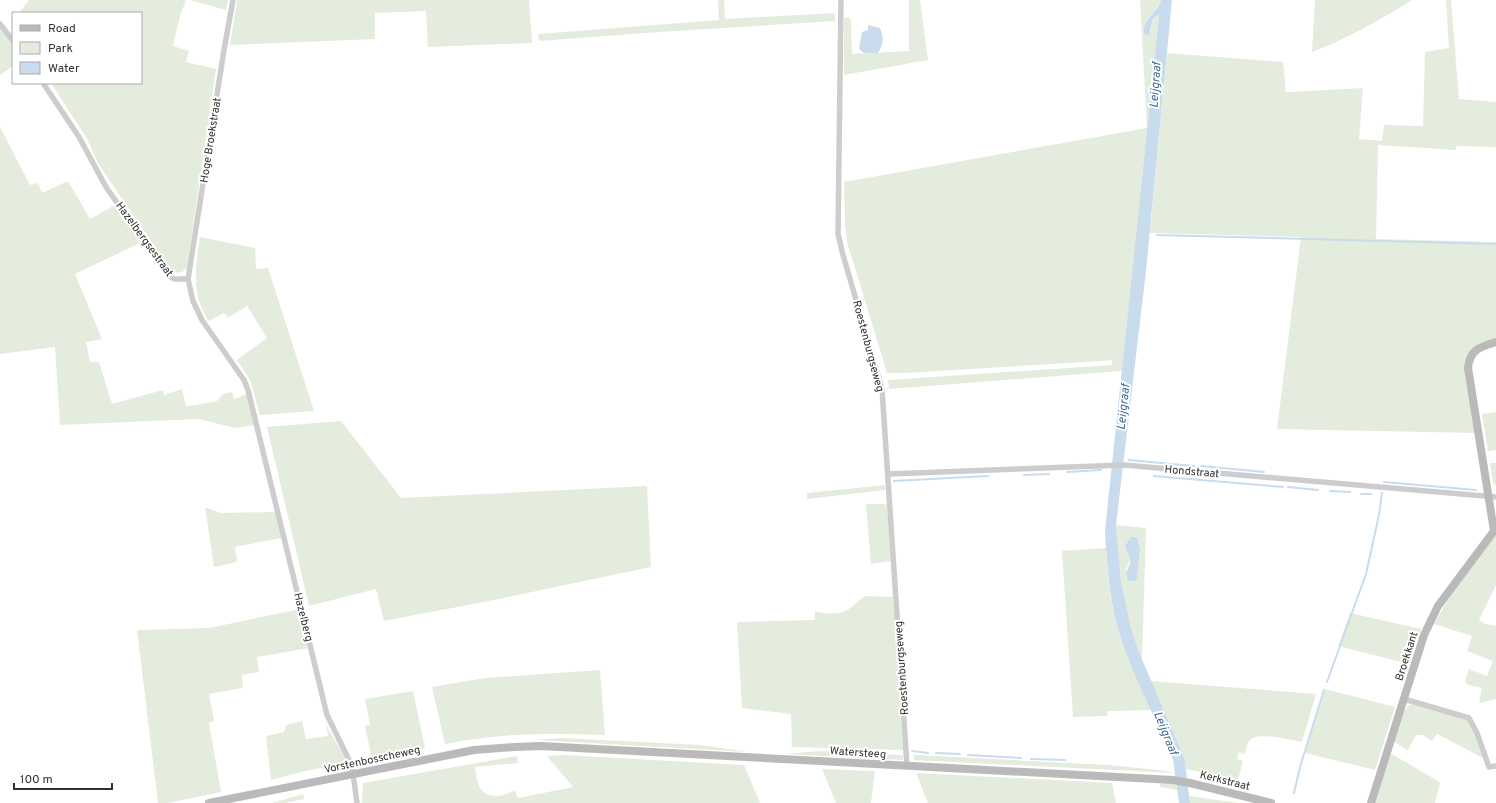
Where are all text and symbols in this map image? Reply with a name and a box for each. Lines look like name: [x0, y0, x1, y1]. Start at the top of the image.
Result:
legend: [12, 12, 142, 84]
text: Road: [48, 21, 76, 37]
text: Park: [48, 41, 73, 57]
water label: Leijgraaf: [1146, 59, 1166, 109]
text: Water: [48, 61, 80, 77]
street label: Hoge Broekstraat: [197, 96, 225, 184]
street label: Hazelbergsestraat: [112, 199, 176, 280]
street label: Roestenburgseweg: [849, 299, 887, 393]
water label: Leijgraaf: [1114, 381, 1135, 431]
street label: Hondstraat: [1164, 463, 1220, 481]
street label: Hazelberg: [290, 591, 316, 643]
street label: Roestenburgseweg: [892, 621, 912, 715]
street label: Broekkant: [1392, 630, 1421, 683]
water label: Leijgraaf: [1149, 709, 1182, 760]
street label: Vorstenbosscheweg: [323, 743, 422, 777]
street label: Watersteeg: [829, 744, 887, 762]
scale bar: [14, 765, 112, 791]
street label: Kerkstraat: [1198, 768, 1251, 794]
text: 100 m: [20, 772, 53, 788]

